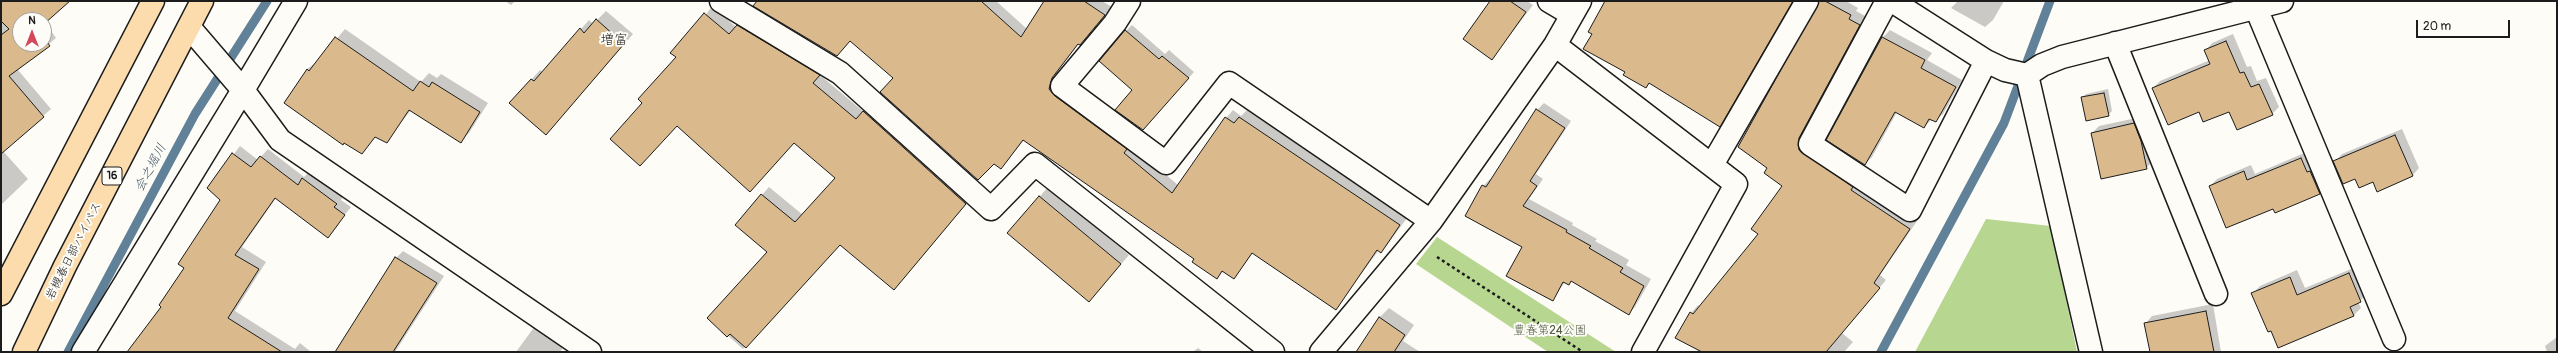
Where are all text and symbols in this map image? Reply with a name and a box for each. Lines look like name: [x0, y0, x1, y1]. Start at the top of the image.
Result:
north arrow: [12, 12, 52, 52]
scale bar: [2418, 12, 2512, 38]
text: N: [28, 14, 36, 27]
text: 20 m: [2423, 19, 2451, 34]
district label: 増富: [600, 32, 628, 48]
water label: 会之堀川: [132, 141, 170, 195]
road number: 16: [102, 167, 122, 185]
street label: 岩槻春日部バイパス: [43, 200, 105, 302]
park label: 豊春第24公園: [1513, 324, 1587, 338]

